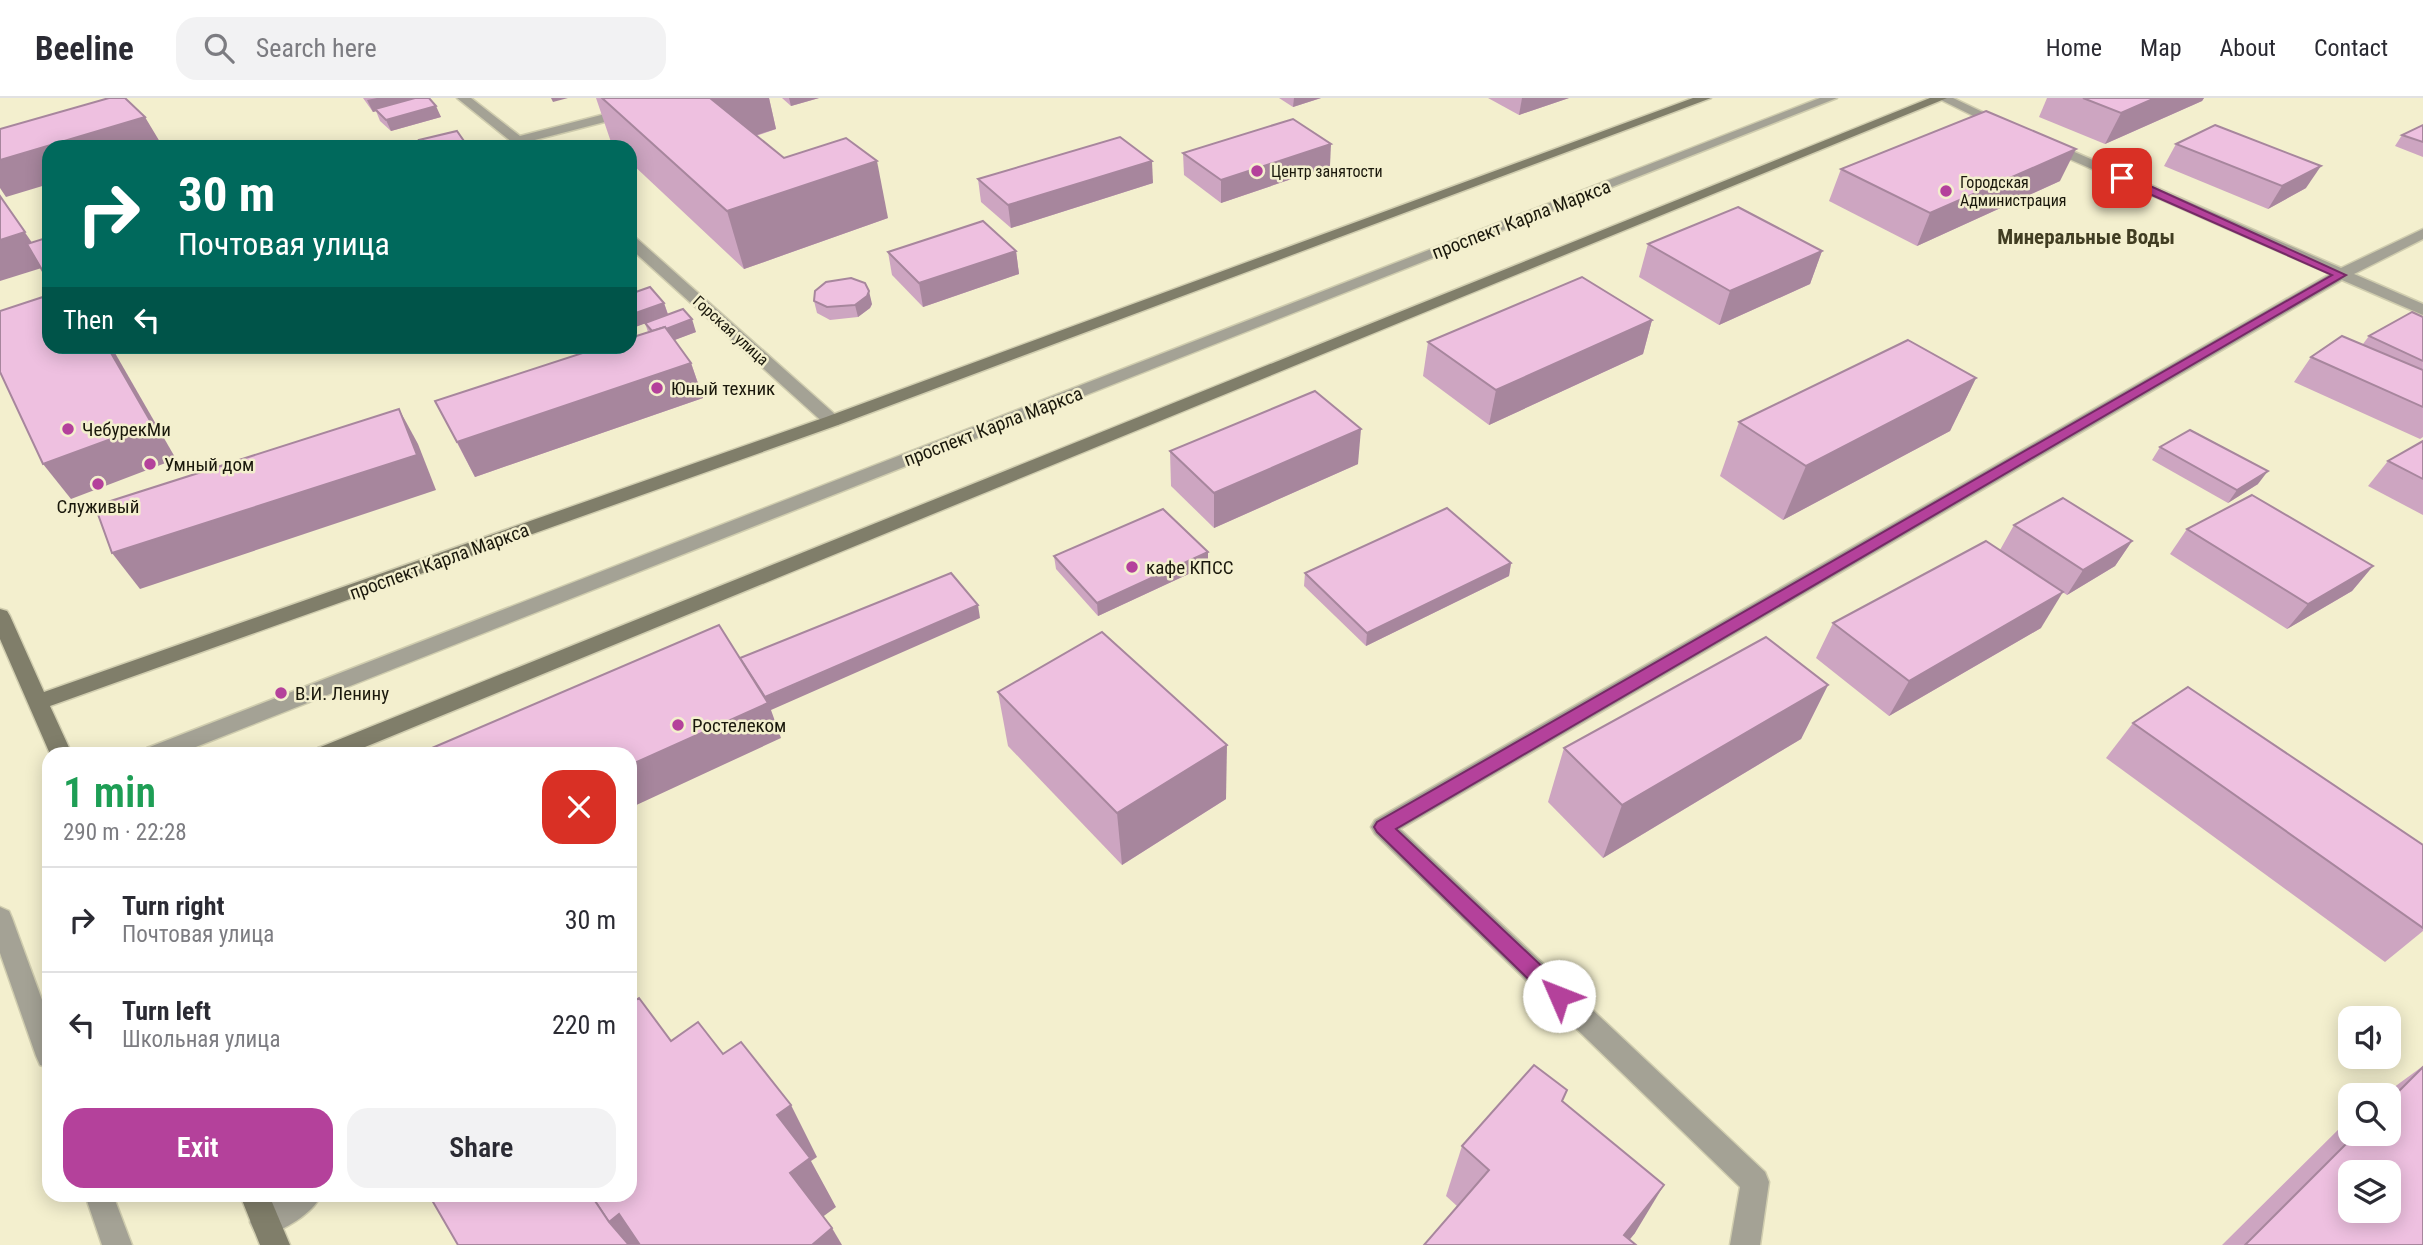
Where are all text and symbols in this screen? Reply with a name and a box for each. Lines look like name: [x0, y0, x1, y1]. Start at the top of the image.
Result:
search box: [176, 17, 666, 80]
text: Beeline: [35, 29, 134, 68]
icon: search: [200, 29, 238, 67]
text: Search here: [256, 33, 377, 63]
text: Home: [2046, 34, 2102, 62]
text: Map: [2140, 34, 2182, 62]
text: About: [2220, 34, 2276, 62]
text: Contact: [2314, 34, 2388, 62]
pin: [2092, 148, 2152, 208]
icon: arrive: [2103, 159, 2141, 197]
place label: Центр занятости: [1271, 162, 1383, 181]
marker: Центр занятости: [1249, 163, 1265, 179]
text: 30 m: [178, 166, 275, 223]
icon: right: [63, 168, 154, 259]
place label: Городская Администрация: [1960, 173, 2067, 210]
street label: проспект Карла Маркса: [1429, 175, 1614, 264]
marker: Городская Администрация: [1938, 183, 1954, 199]
text: Почтовая улица: [178, 225, 390, 263]
district label: Минеральные Воды: [1997, 225, 2175, 249]
street label: Горская улица: [689, 291, 772, 369]
icon: left: [128, 301, 166, 339]
text: Then: [63, 305, 114, 335]
place label: Юный техник: [671, 377, 775, 400]
marker: Юный техник: [649, 380, 665, 396]
street label: проспект Карла Маркса: [901, 382, 1086, 471]
place label: ЧебурекМи: [82, 418, 171, 441]
marker: ЧебурекМи: [60, 421, 76, 437]
place label: Умный дом: [164, 453, 254, 476]
marker: Умный дом: [142, 456, 158, 472]
marker: Служивый: [90, 476, 106, 492]
place label: Служивый: [57, 495, 139, 518]
street label: проспект Карла Маркса: [346, 518, 532, 605]
place label: кафе КПСС: [1146, 556, 1233, 579]
marker: кафе КПСС: [1124, 559, 1140, 575]
place label: В.И. Ленину: [295, 682, 389, 705]
marker: В.И. Ленину: [273, 685, 289, 701]
place label: Ростелеком: [692, 714, 786, 737]
marker: Ростелеком: [670, 717, 686, 733]
text: 1 min: [63, 768, 156, 817]
button: close: [542, 770, 616, 844]
text: 290 m · 22:28: [63, 819, 187, 846]
text: Turn right: [122, 891, 224, 921]
icon: right: [63, 901, 101, 939]
text: 30 m: [565, 905, 616, 935]
text: Почтовая улица: [122, 921, 274, 948]
position arrow: [1522, 959, 1596, 1033]
text: Turn left: [122, 996, 211, 1026]
icon: left: [63, 1006, 101, 1044]
map controls: [2338, 1006, 2401, 1223]
button: sound: [2338, 1006, 2401, 1069]
text: 220 m: [552, 1010, 616, 1040]
text: Школьная улица: [122, 1026, 280, 1053]
button: search: [2338, 1083, 2401, 1146]
button: Exit: [63, 1108, 333, 1188]
button: Share: [347, 1108, 616, 1188]
button: layers: [2338, 1160, 2401, 1223]

